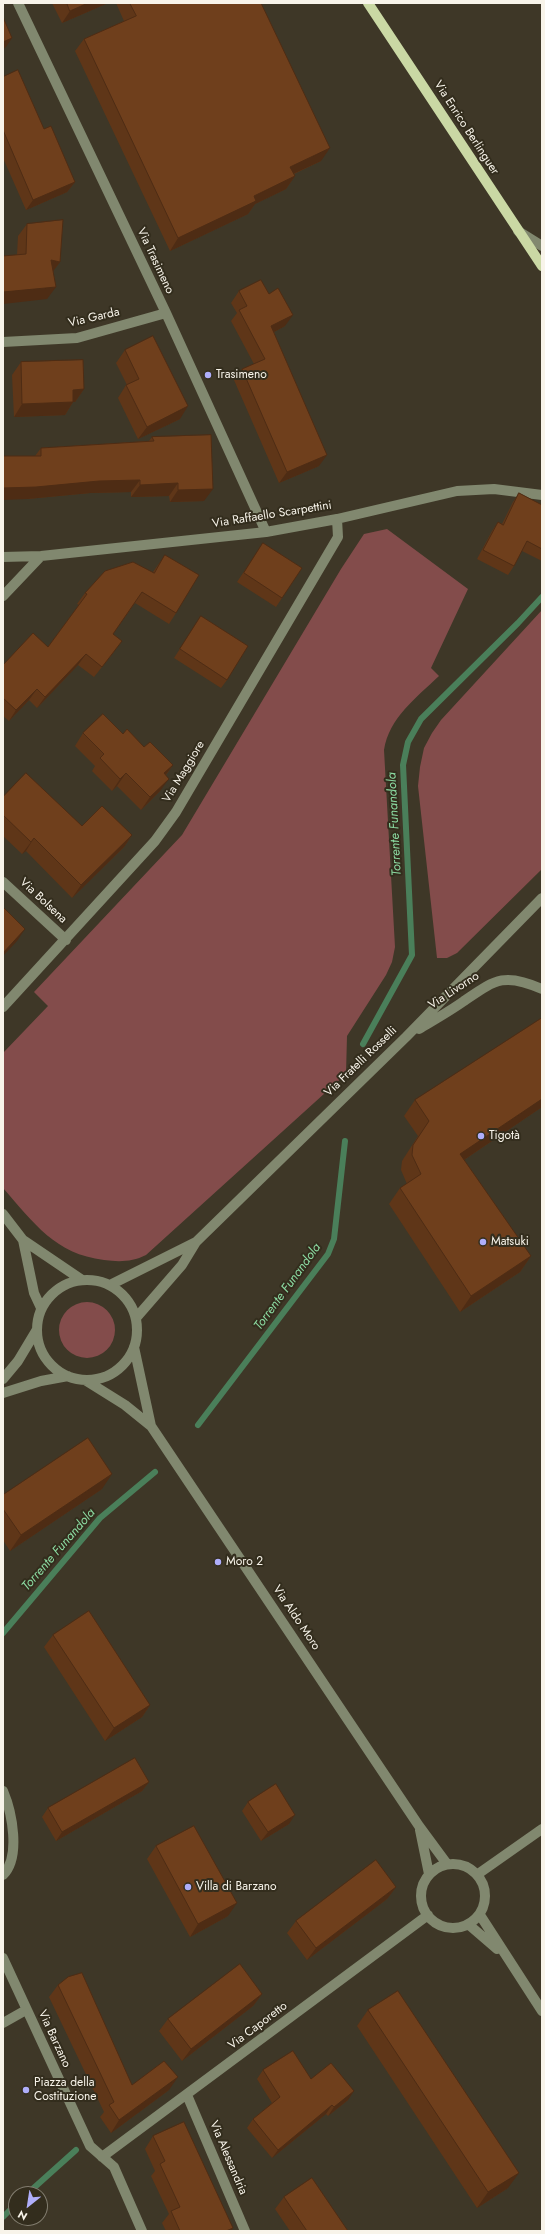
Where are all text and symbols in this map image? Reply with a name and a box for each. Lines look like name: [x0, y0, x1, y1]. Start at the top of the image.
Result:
street label: Via Enrico Berlinguer: [430, 78, 502, 178]
street label: Via Trasimeno: [133, 226, 177, 296]
street label: Via Garda: [67, 305, 121, 331]
place label: Trasimeno: [216, 368, 267, 382]
marker: Trasimeno: [203, 370, 213, 380]
street label: Via Raffaello Scarpettini: [211, 498, 333, 532]
street label: Via Maggiore: [160, 739, 208, 805]
water label: Torrente Funandola: [384, 772, 406, 876]
street label: Via Bolsena: [16, 875, 70, 927]
street label: Via Livorno: [426, 969, 482, 1013]
street label: Via Fratelli Rosselli: [322, 1024, 400, 1100]
place label: Tigotà: [489, 1129, 520, 1143]
marker: Tigotà: [476, 1131, 486, 1141]
place label: Matsuki: [491, 1235, 529, 1249]
marker: Matsuki: [478, 1237, 488, 1247]
water label: Torrente Funandola: [251, 1240, 325, 1334]
water label: Torrente Funandola: [19, 1506, 99, 1594]
place label: Moro 2: [226, 1555, 263, 1569]
marker: Moro 2: [213, 1557, 223, 1567]
street label: Via Aldo Moro: [269, 1583, 323, 1653]
place label: Villa di Barzano: [196, 1880, 277, 1894]
marker: Villa di Barzano: [183, 1882, 193, 1892]
street label: Via Caporetto: [226, 1999, 290, 2053]
street label: Via Barzano: [34, 2008, 74, 2070]
place label: Piazza della Costituzione: [34, 2076, 96, 2104]
marker: Piazza della Costituzione: [21, 2085, 31, 2095]
street label: Via Alessandria: [206, 2119, 250, 2197]
north arrow: [8, 2186, 48, 2226]
text: N: [15, 2206, 30, 2225]

